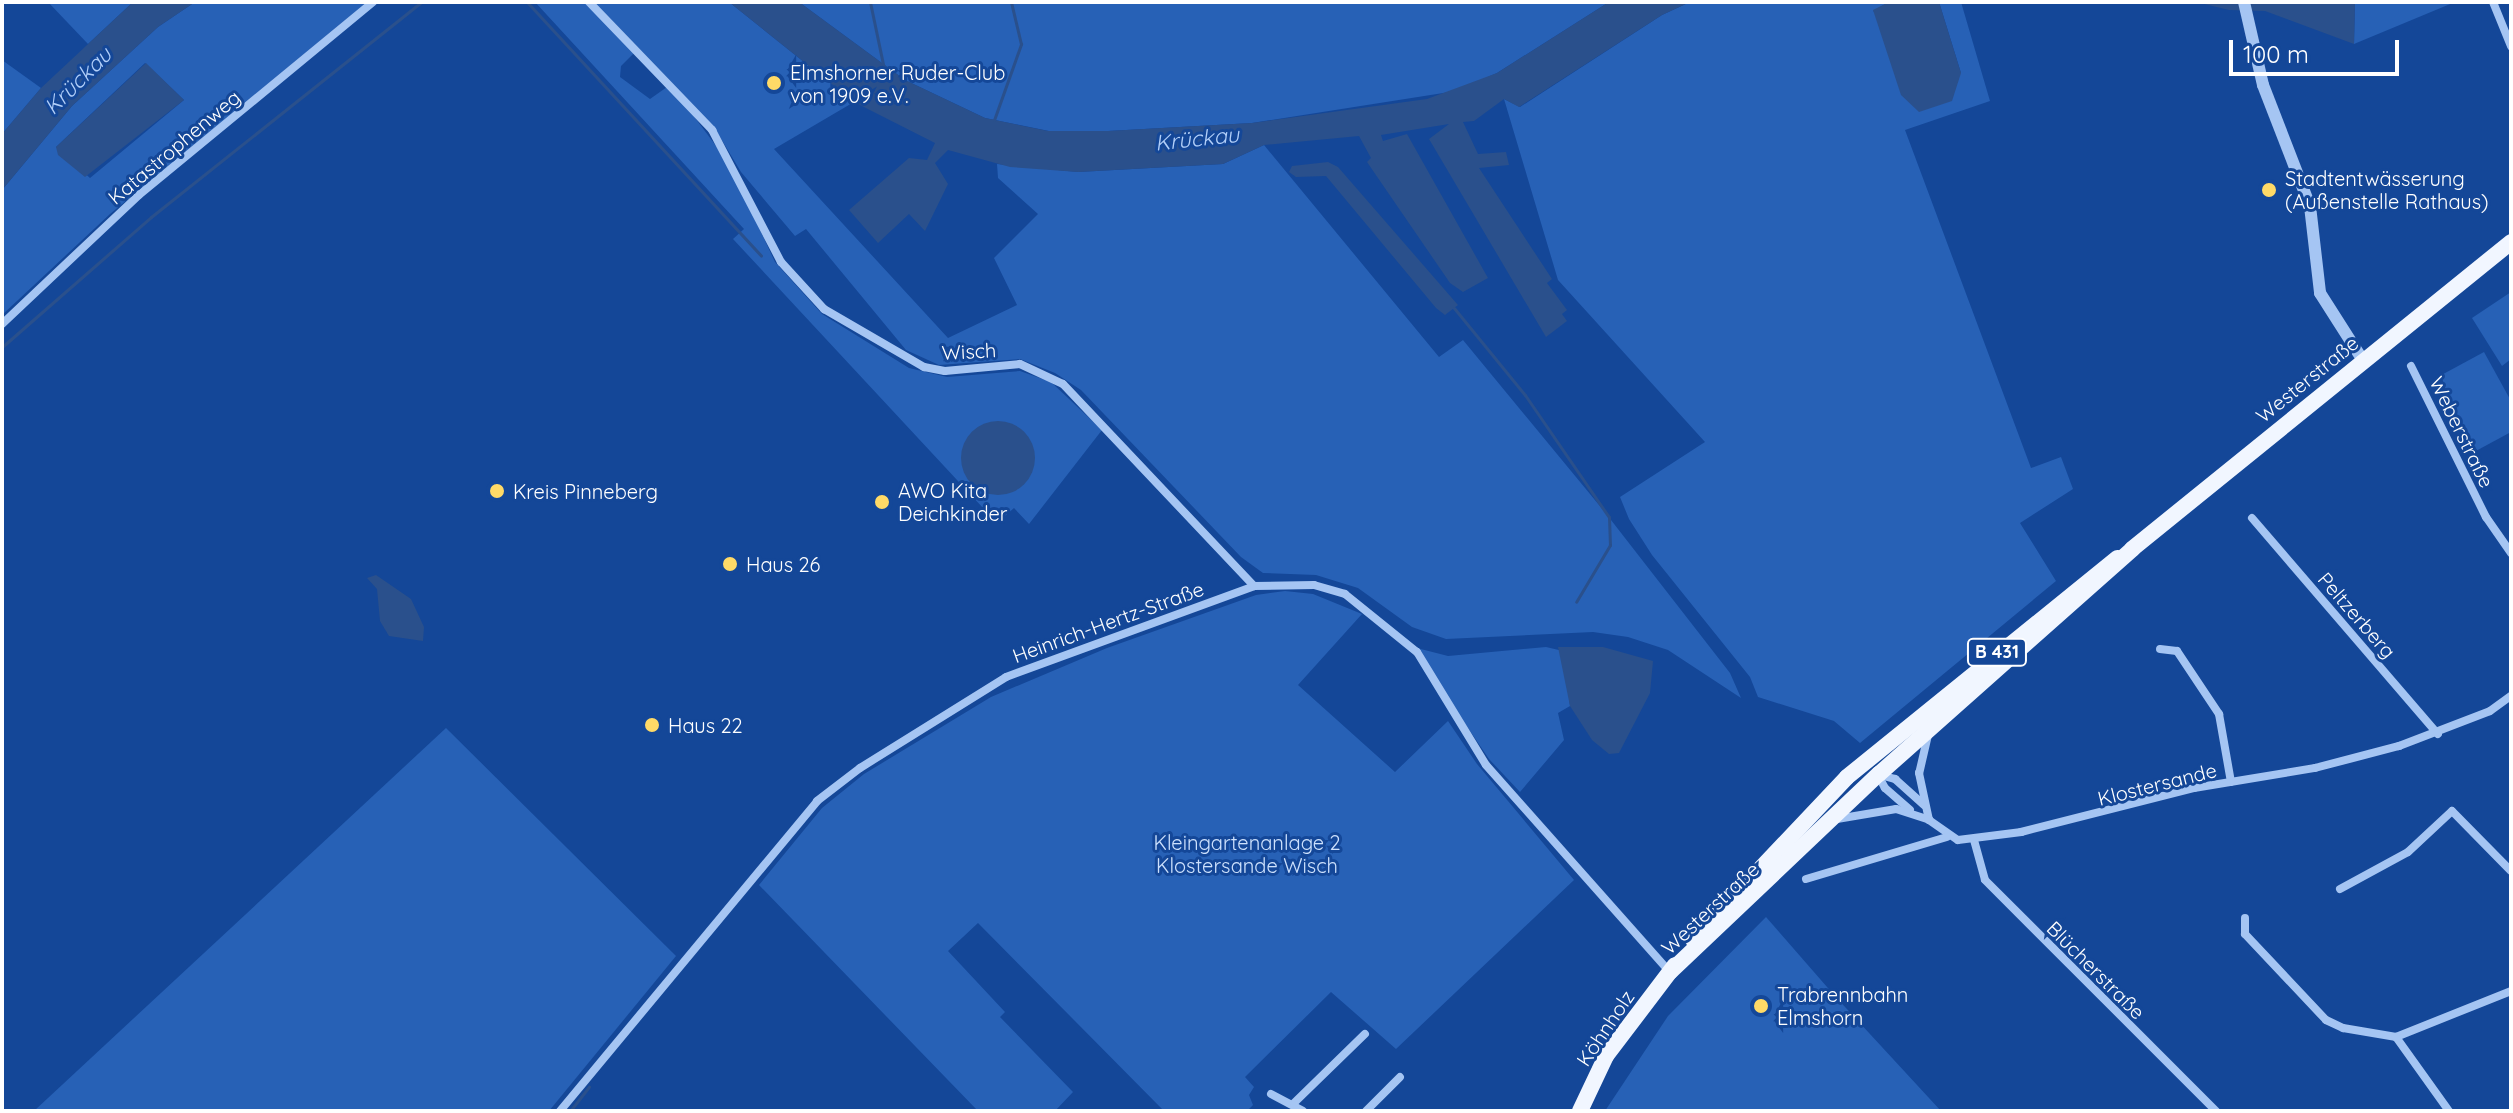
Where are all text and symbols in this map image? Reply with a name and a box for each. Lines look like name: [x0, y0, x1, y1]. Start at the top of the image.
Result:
scale bar: [2233, 24, 2403, 74]
text: 100 m: [2243, 39, 2309, 69]
water label: Krückau: [39, 42, 117, 120]
place label: Elmshorner Ruder-Club von 1909 e.V.: [790, 60, 1005, 107]
marker: Elmshorner Ruder-Club von 1909 e.V.: [765, 74, 783, 92]
street label: Katastrophenweg: [103, 85, 245, 209]
water label: Krückau: [1154, 121, 1240, 157]
place label: Stadtentwässerung (Außenstelle Rathaus): [2285, 166, 2489, 213]
marker: Stadtentwässerung (Außenstelle Rathaus): [2260, 181, 2278, 199]
street label: Westerstraße: [2251, 330, 2363, 428]
street label: Wisch: [941, 338, 997, 364]
street label: Weberstraße: [2425, 373, 2499, 491]
place label: AWO Kita Deichkinder: [898, 478, 1007, 525]
place label: Kreis Pinneberg: [513, 479, 658, 503]
marker: Kreis Pinneberg: [488, 482, 506, 500]
marker: AWO Kita Deichkinder: [873, 493, 891, 511]
place label: Haus 26: [746, 552, 820, 576]
marker: Haus 26: [721, 555, 739, 573]
street label: Peltzerberg: [2313, 567, 2401, 663]
street label: Heinrich-Hertz-Straße: [1009, 576, 1207, 668]
road number: B 431: [1965, 638, 2029, 666]
place label: Haus 22: [668, 713, 743, 737]
marker: Haus 22: [643, 716, 661, 734]
street label: Klostersande: [2095, 758, 2219, 810]
park label: Kleingartenanlage 2 Klostersande Wisch: [1153, 830, 1341, 877]
street label: Westerstraße: [1656, 857, 1764, 959]
street label: Blücherstraße: [2042, 916, 2150, 1024]
place label: Trabrennbahn Elmshorn: [1777, 982, 1908, 1029]
street label: Köhnholz: [1571, 986, 1639, 1070]
marker: Trabrennbahn Elmshorn: [1752, 997, 1770, 1015]

